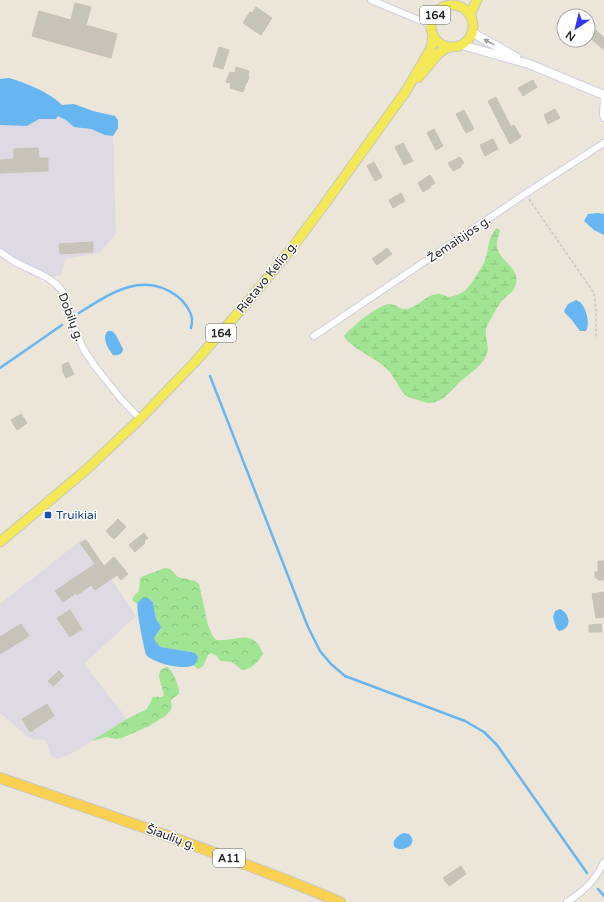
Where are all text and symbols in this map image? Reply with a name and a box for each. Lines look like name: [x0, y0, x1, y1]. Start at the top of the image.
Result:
road number: 164: [420, 6, 450, 24]
north arrow: [556, 8, 596, 48]
text: N: [563, 28, 578, 44]
one-way arrow: [483, 39, 495, 45]
street label: Žemaitijos g.: [425, 213, 493, 265]
street label: Rietavo Kelio g.: [234, 238, 300, 316]
street label: Dobilų g.: [55, 291, 87, 343]
road number: 164: [206, 324, 236, 342]
place label: Truikiai: [56, 508, 97, 522]
marker: Truikiai: [43, 510, 53, 520]
street label: Šiaulių g.: [144, 822, 198, 852]
road number: A11: [213, 849, 245, 867]

